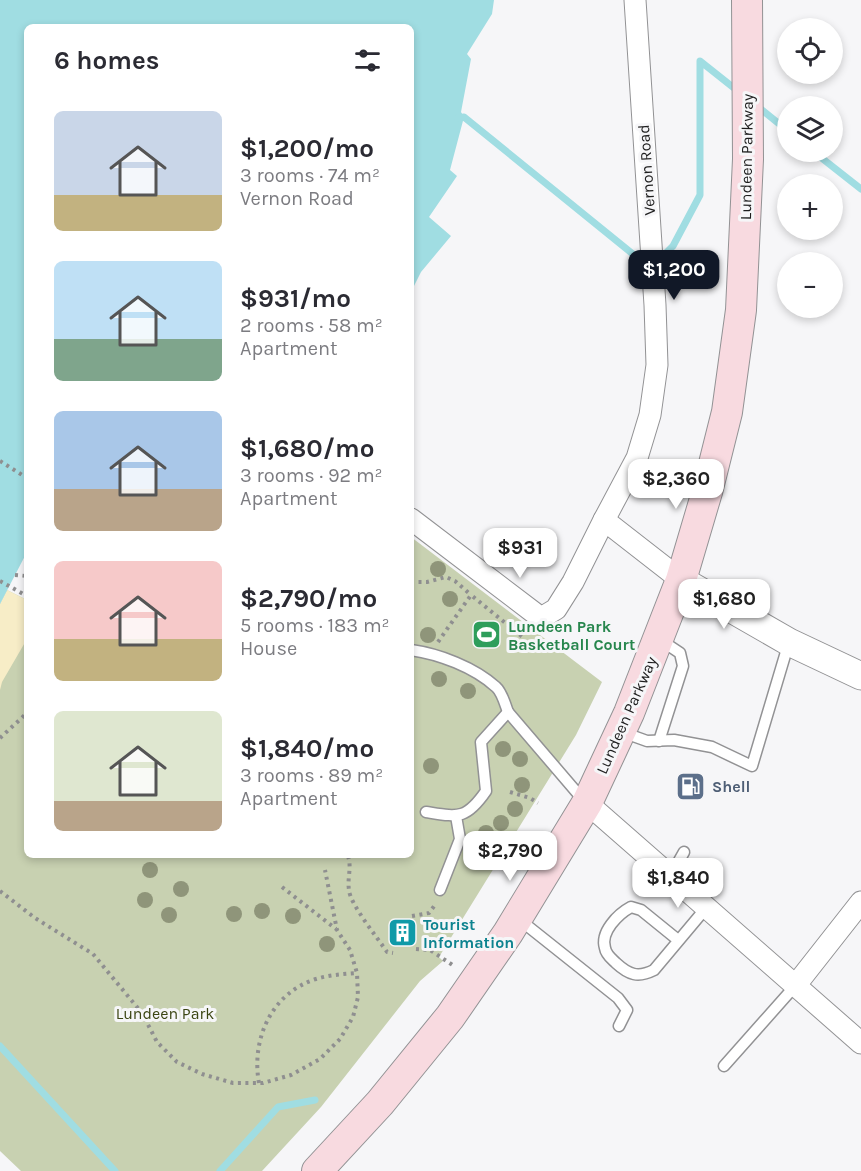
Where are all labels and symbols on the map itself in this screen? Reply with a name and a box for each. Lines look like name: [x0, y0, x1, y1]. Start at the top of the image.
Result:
street label: Lundeen Parkway: [736, 93, 757, 220]
street label: Vernon Road: [634, 124, 659, 216]
pin: $1,200: [625, 250, 723, 301]
pin: $2,360: [627, 459, 725, 510]
pin: $931: [484, 528, 556, 579]
pin: $1,680: [675, 579, 773, 630]
place label: Lundeen Park Basketball Court: [508, 617, 635, 654]
sports icon: Lundeen Park Basketball Court: [471, 619, 503, 651]
street label: Lundeen Parkway: [592, 653, 661, 777]
fuel station icon: Shell: [675, 770, 707, 802]
place label: Shell: [712, 777, 750, 796]
pin: $2,790: [461, 831, 559, 882]
pin: $1,840: [629, 858, 727, 909]
place label: Tourist Information: [423, 915, 514, 952]
building icon: Tourist Information: [386, 917, 418, 949]
park label: Lundeen Park: [116, 1004, 214, 1023]

